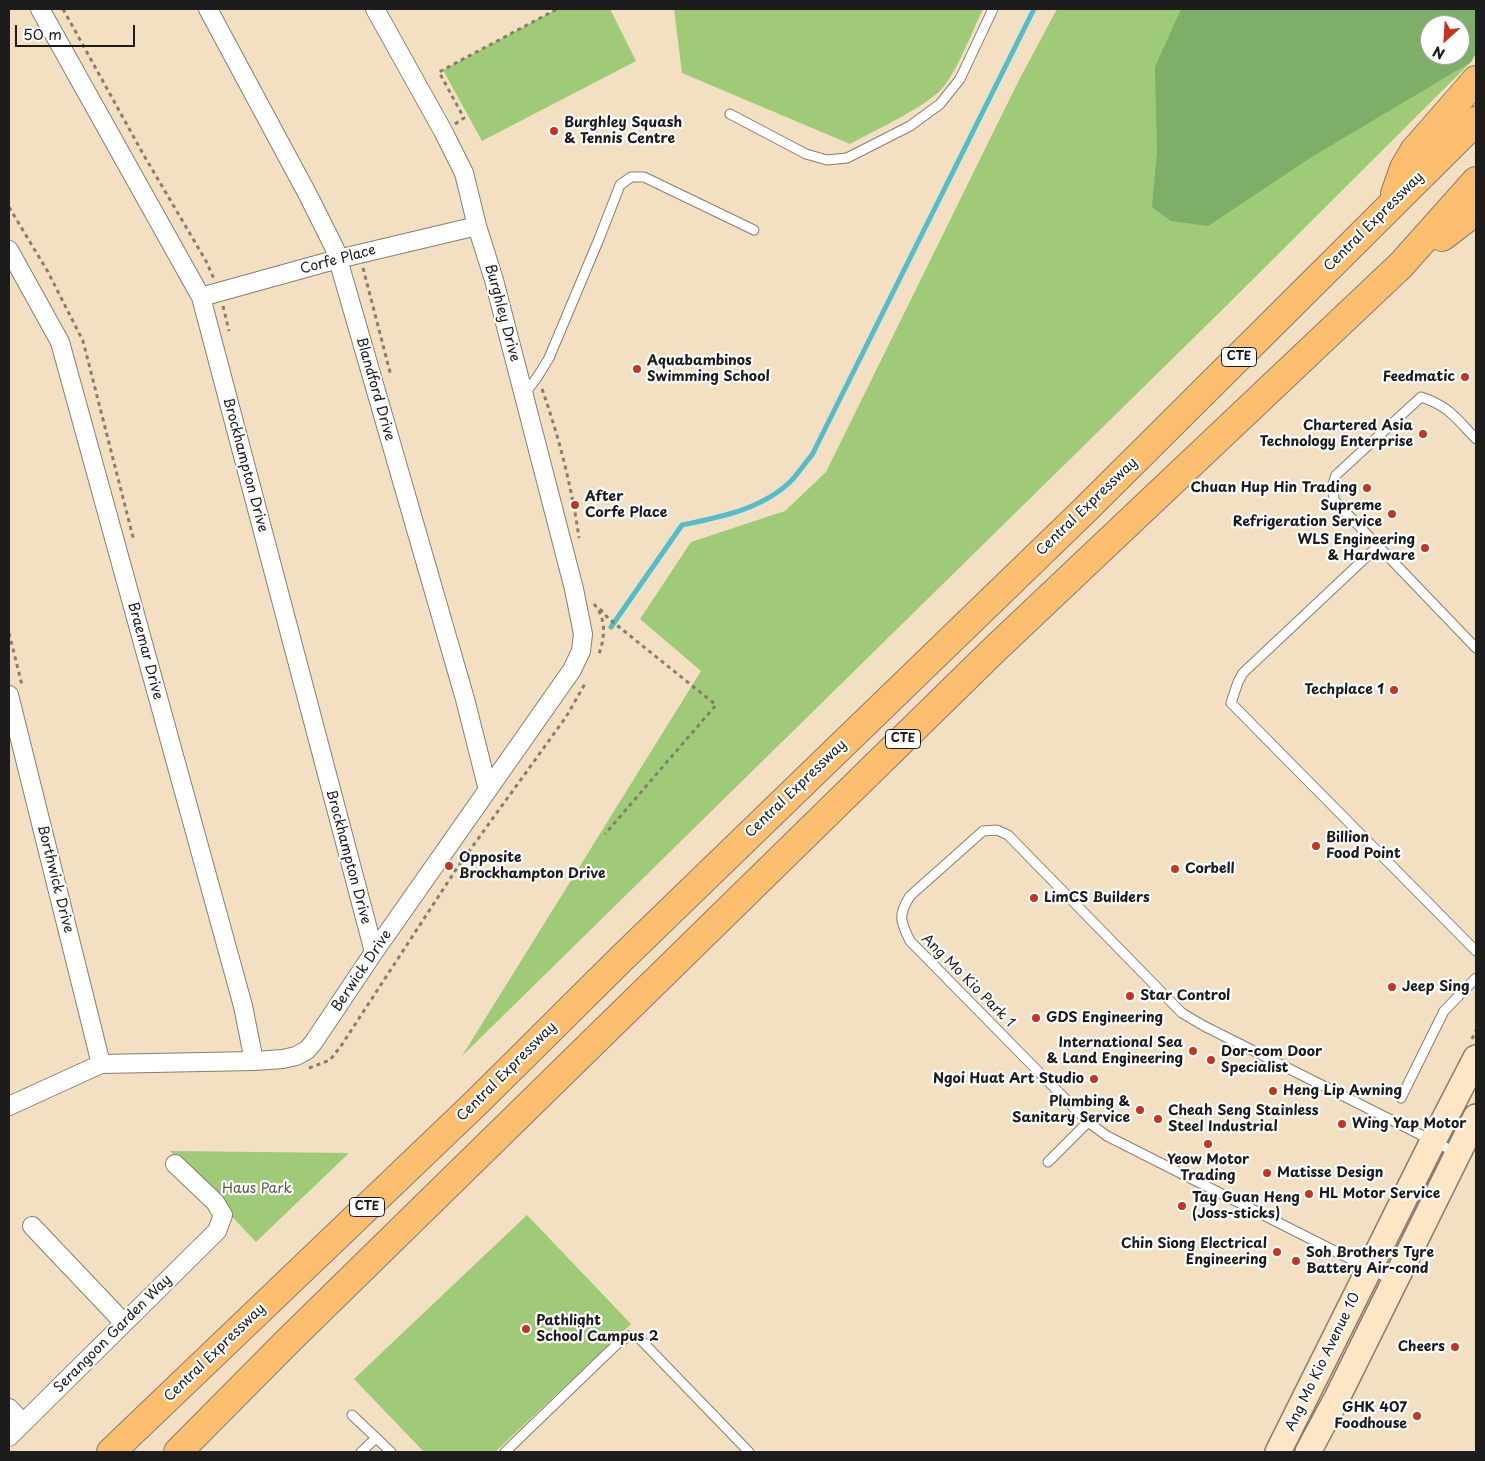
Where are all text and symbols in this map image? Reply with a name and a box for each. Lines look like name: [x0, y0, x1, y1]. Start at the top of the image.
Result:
scale bar: [18, 15, 138, 47]
north arrow: [1420, 15, 1470, 65]
text: 50 m: [23, 22, 62, 45]
text: N: [1429, 41, 1448, 65]
place label: Burghley Squash & Tennis Centre: [564, 115, 682, 148]
marker: Burghley Squash & Tennis Centre: [548, 125, 560, 137]
street label: Central Expressway: [1321, 169, 1427, 275]
street label: Corfe Place: [298, 242, 378, 278]
street label: Burghley Drive: [481, 262, 523, 364]
street label: Blandford Drive: [352, 335, 398, 443]
road number: CTE: [1222, 348, 1256, 367]
place label: Aquabambinos Swimming School: [647, 353, 770, 386]
marker: Aquabambinos Swimming School: [631, 363, 643, 375]
place label: Feedmatic: [1383, 369, 1455, 385]
marker: Feedmatic: [1459, 371, 1471, 383]
street label: Brockhampton Drive: [219, 396, 271, 534]
place label: Chartered Asia Technology Enterprise: [1260, 418, 1413, 451]
marker: Chartered Asia Technology Enterprise: [1417, 428, 1429, 440]
street label: Central Expressway: [1033, 454, 1141, 560]
place label: Chuan Hup Hin Trading: [1190, 480, 1357, 496]
marker: Chuan Hup Hin Trading: [1361, 482, 1373, 494]
place label: After Corfe Place: [585, 489, 667, 522]
place label: Supreme Refrigeration Service: [1233, 498, 1382, 530]
marker: After Corfe Place: [569, 499, 581, 511]
marker: Supreme Refrigeration Service: [1386, 508, 1398, 520]
place label: WLS Engineering & Hardware: [1298, 532, 1415, 564]
marker: WLS Engineering & Hardware: [1419, 542, 1431, 554]
street label: Braemar Drive: [124, 600, 166, 702]
place label: Techplace 1: [1304, 682, 1384, 698]
marker: Techplace 1: [1388, 684, 1400, 696]
road number: CTE: [886, 730, 920, 749]
street label: Central Expressway: [742, 736, 850, 842]
street label: Brockhampton Drive: [322, 788, 374, 926]
street label: Borthwick Drive: [33, 823, 77, 935]
place label: Billion Food Point: [1326, 830, 1401, 862]
marker: Billion Food Point: [1310, 840, 1322, 852]
place label: Opposite Brockhampton Drive: [459, 850, 606, 882]
marker: Opposite Brockhampton Drive: [443, 860, 455, 872]
place label: Corbell: [1185, 861, 1235, 877]
marker: Corbell: [1169, 863, 1181, 875]
place label: LimCS Builders: [1044, 890, 1150, 906]
marker: LimCS Builders: [1028, 892, 1040, 904]
street label: Berwick Drive: [329, 927, 395, 1015]
street label: Ang Mo Kio Park 1: [918, 931, 1018, 1031]
place label: Jeep Sing: [1402, 979, 1470, 995]
marker: Jeep Sing: [1386, 981, 1398, 993]
place label: Star Control: [1140, 988, 1230, 1004]
marker: Star Control: [1124, 990, 1136, 1002]
place label: GDS Engineering: [1046, 1010, 1163, 1026]
marker: GDS Engineering: [1030, 1012, 1042, 1024]
street label: Central Expressway: [454, 1019, 560, 1125]
place label: International Sea & Land Engineering: [1046, 1035, 1183, 1068]
place label: Dor-com Door Specialist: [1221, 1044, 1322, 1076]
marker: International Sea & Land Engineering: [1187, 1045, 1199, 1057]
marker: Dor-com Door Specialist: [1205, 1054, 1217, 1066]
place label: Ngoi Huat Art Studio: [933, 1071, 1084, 1087]
marker: Ngoi Huat Art Studio: [1088, 1073, 1100, 1085]
place label: Heng Lip Awning: [1283, 1083, 1402, 1099]
marker: Heng Lip Awning: [1267, 1085, 1279, 1097]
place label: Plumbing & Sanitary Service: [1012, 1094, 1130, 1126]
place label: Cheah Seng Stainless Steel Industrial: [1168, 1103, 1319, 1136]
marker: Plumbing & Sanitary Service: [1134, 1104, 1146, 1116]
marker: Cheah Seng Stainless Steel Industrial: [1152, 1113, 1164, 1125]
place label: Wing Yap Motor: [1352, 1116, 1466, 1132]
marker: Wing Yap Motor: [1336, 1118, 1348, 1130]
marker: Yeow Motor Trading: [1202, 1138, 1214, 1150]
place label: Yeow Motor Trading: [1167, 1152, 1249, 1184]
place label: Matisse Design: [1277, 1165, 1383, 1181]
marker: Matisse Design: [1261, 1167, 1273, 1179]
park label: Haus Park: [222, 1181, 292, 1197]
place label: HL Motor Service: [1319, 1186, 1440, 1202]
marker: HL Motor Service: [1303, 1188, 1315, 1200]
place label: Tay Guan Heng (Joss-sticks): [1192, 1190, 1300, 1222]
road number: CTE: [350, 1198, 384, 1216]
marker: Tay Guan Heng (Joss-sticks): [1176, 1200, 1188, 1212]
place label: Chin Siong Electrical Engineering: [1121, 1236, 1267, 1268]
place label: Soh Brothers Tyre Battery Air-cond: [1306, 1245, 1434, 1278]
marker: Chin Siong Electrical Engineering: [1271, 1246, 1283, 1258]
marker: Soh Brothers Tyre Battery Air-cond: [1290, 1255, 1302, 1267]
street label: Serangoon Garden Way: [51, 1272, 175, 1396]
street label: Ang Mo Kio Avenue 10: [1282, 1290, 1364, 1434]
street label: Central Expressway: [161, 1300, 269, 1406]
place label: Pathlight School Campus 2: [536, 1313, 659, 1345]
marker: Pathlight School Campus 2: [520, 1323, 532, 1335]
place label: Cheers: [1398, 1339, 1445, 1355]
marker: Cheers: [1449, 1341, 1461, 1353]
place label: GHK 407 Foodhouse: [1334, 1400, 1407, 1432]
marker: GHK 407 Foodhouse: [1411, 1410, 1423, 1422]

